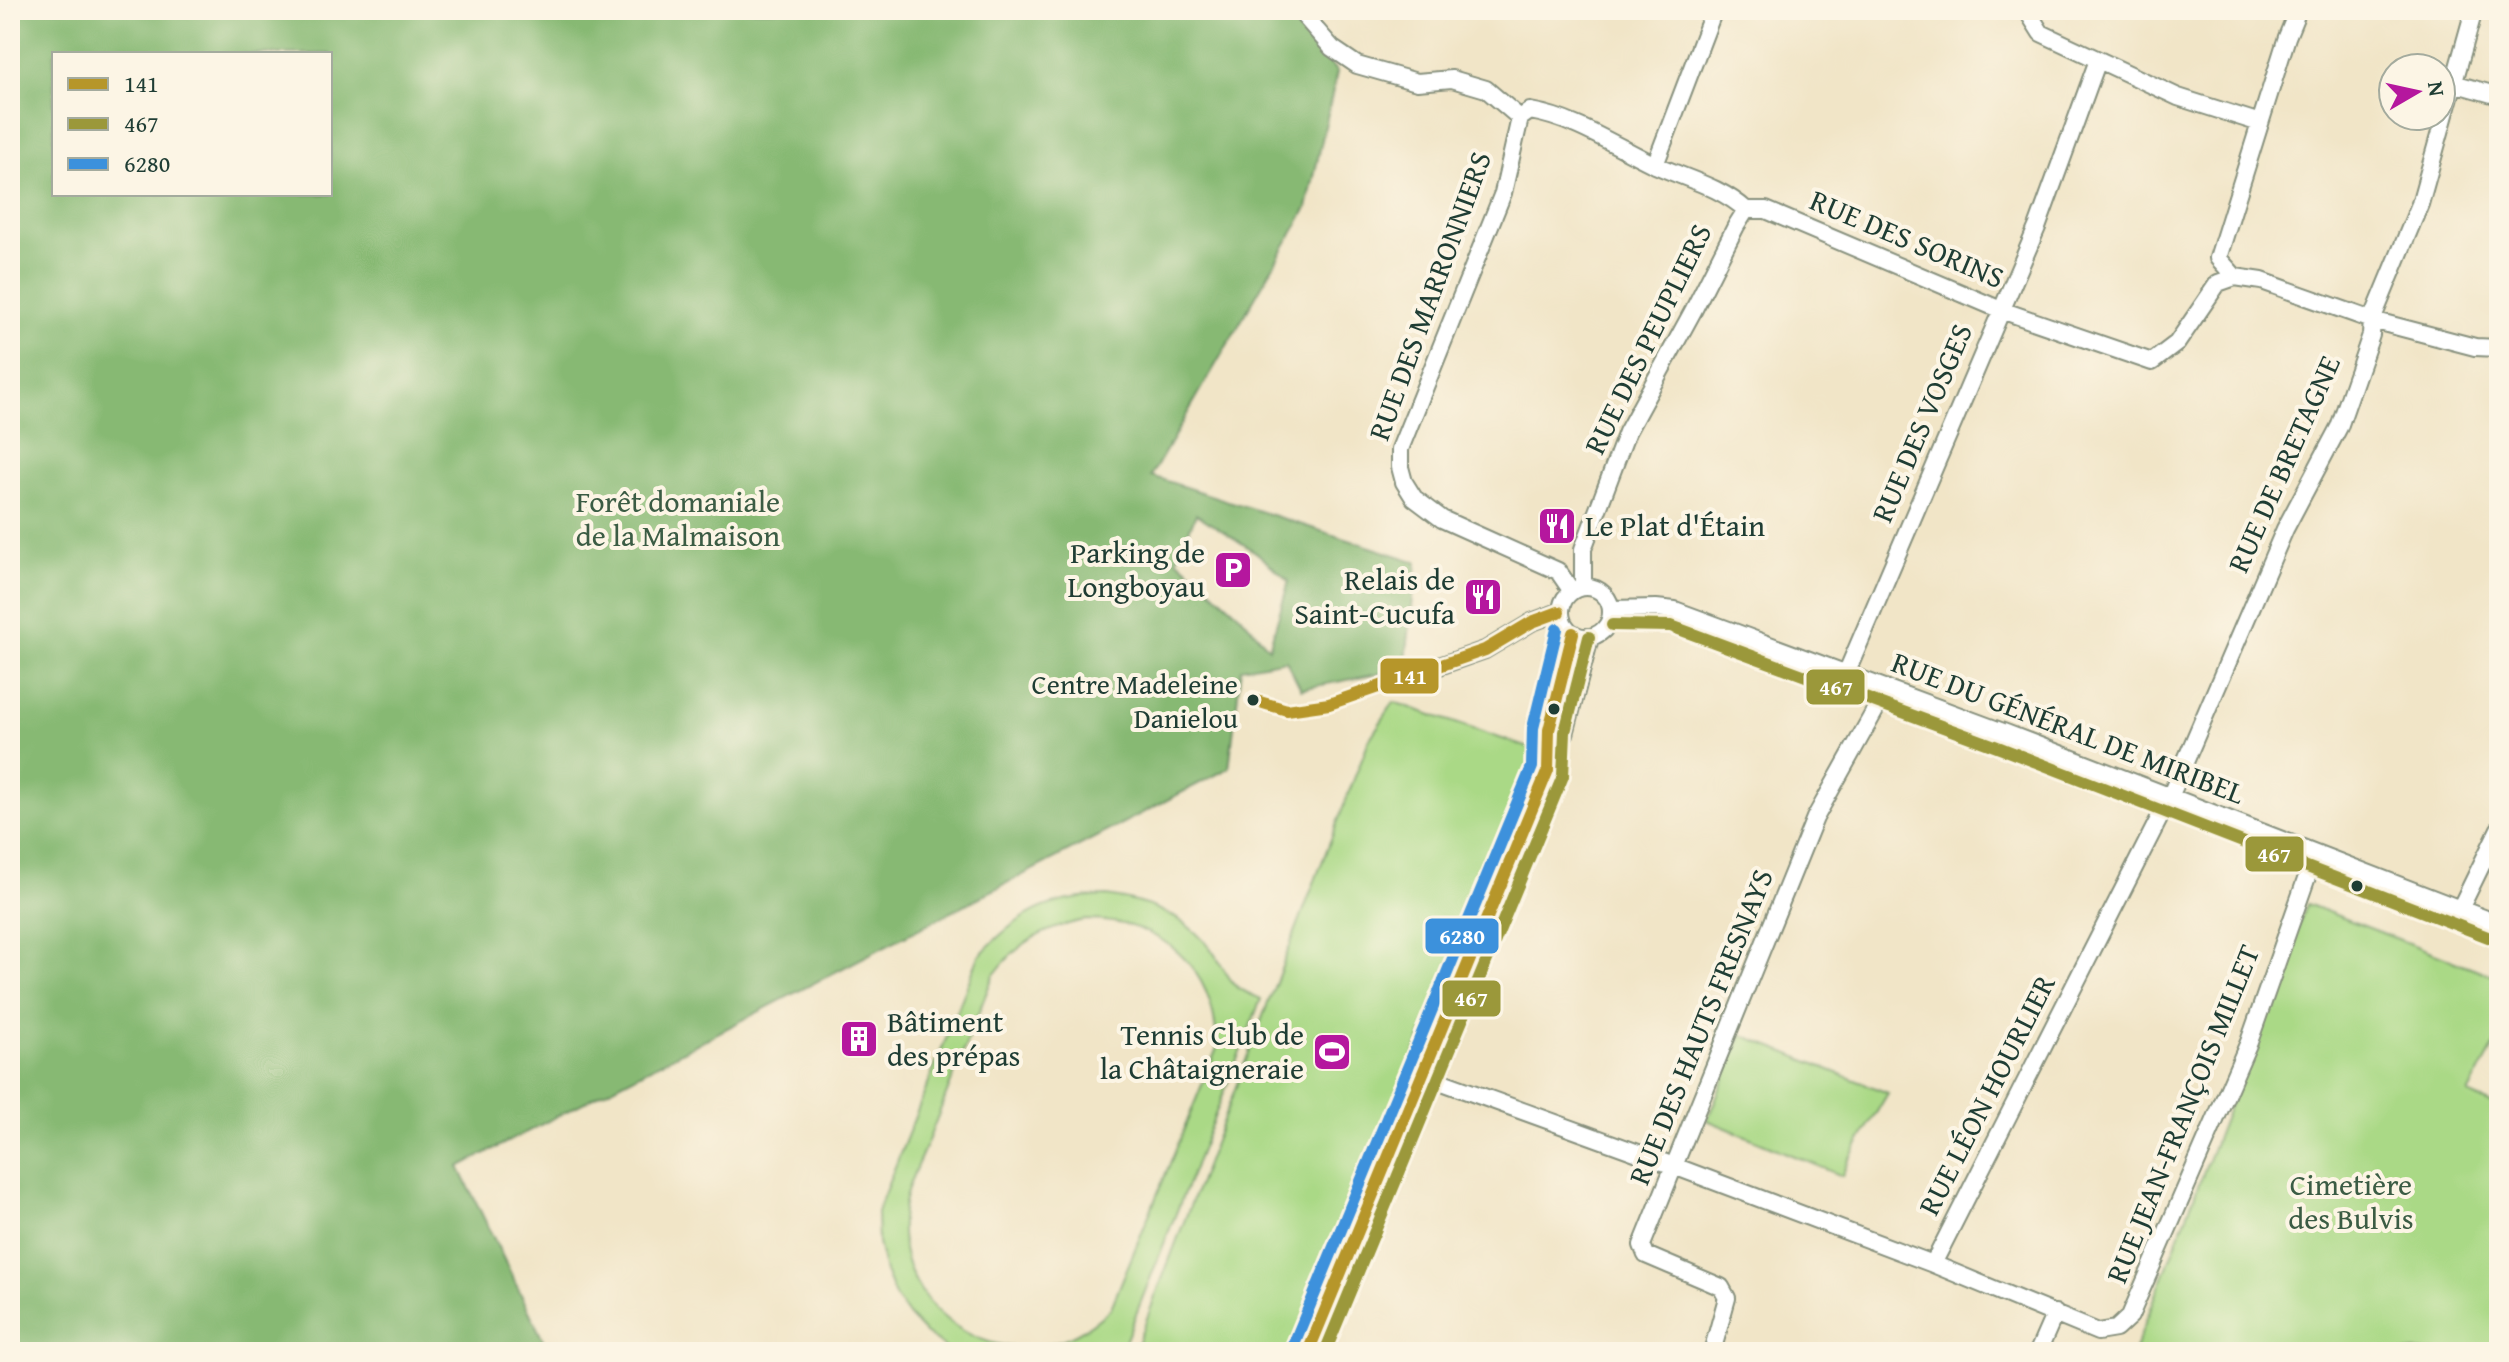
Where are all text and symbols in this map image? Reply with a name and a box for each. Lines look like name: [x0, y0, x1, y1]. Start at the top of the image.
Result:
legend: [52, 52, 332, 196]
north arrow: [2377, 52, 2457, 132]
text: 141: [124, 66, 159, 101]
text: N: [2420, 79, 2454, 99]
text: 467: [124, 106, 159, 141]
street label: RUE DES MARRONNIERS: [1356, 145, 1502, 446]
text: 6280: [124, 146, 170, 181]
street label: RUE DES SORINS: [1803, 177, 2011, 299]
street label: RUE DES PEUPLIERS: [1572, 216, 1722, 461]
street label: RUE DES VOSGES: [1859, 316, 1983, 529]
street label: RUE DE BRETAGNE: [2215, 348, 2351, 579]
park label: Forêt domaniale de la Malmaison: [576, 479, 780, 557]
place label: Le Plat d'Étain: [1585, 503, 1765, 547]
restaurant icon: Le Plat d'Étain: [1536, 505, 1578, 547]
place label: Parking de Longboyau: [1068, 530, 1206, 608]
parking icon: Parking de Longboyau: [1212, 549, 1254, 591]
place label: Relais de Saint-Cucufa: [1294, 557, 1455, 635]
restaurant icon: Relais de Saint-Cucufa: [1462, 576, 1504, 618]
street label: RUE DU GÉNÉRAL DE MIRIBEL: [1885, 639, 2252, 815]
line badge: 141: [1379, 657, 1440, 695]
text: 141: [1393, 660, 1427, 692]
place label: Centre Madeleine Danielou: [1032, 663, 1238, 738]
line badge: 467: [1805, 668, 1866, 706]
text: 467: [1819, 671, 1853, 703]
marker: Centre Madeleine Danielou: [1245, 692, 1261, 708]
unlabelled marker: [1546, 701, 1562, 717]
line badge: 467: [2244, 835, 2305, 873]
text: 467: [2257, 838, 2291, 870]
street label: RUE DES HAUTS FRESNAYS: [1617, 862, 1784, 1191]
unlabelled marker: [2349, 878, 2365, 894]
line badge: 6280: [1424, 917, 1500, 955]
text: 6280: [1439, 920, 1485, 952]
street label: RUE JEAN-FRANÇOIS MILLET: [2094, 938, 2270, 1289]
street label: RUE LÉON HOURLIER: [1906, 966, 2066, 1222]
line badge: 467: [1441, 979, 1502, 1018]
text: 467: [1454, 982, 1488, 1014]
place label: Bâtiment des prépas: [887, 999, 1021, 1077]
place label: Tennis Club de la Châtaigneraie: [1100, 1012, 1304, 1090]
building icon: Bâtiment des prépas: [838, 1018, 880, 1060]
sports icon: Tennis Club de la Châtaigneraie: [1311, 1031, 1353, 1073]
park label: Cimetière des Bulvis: [2288, 1162, 2414, 1240]

